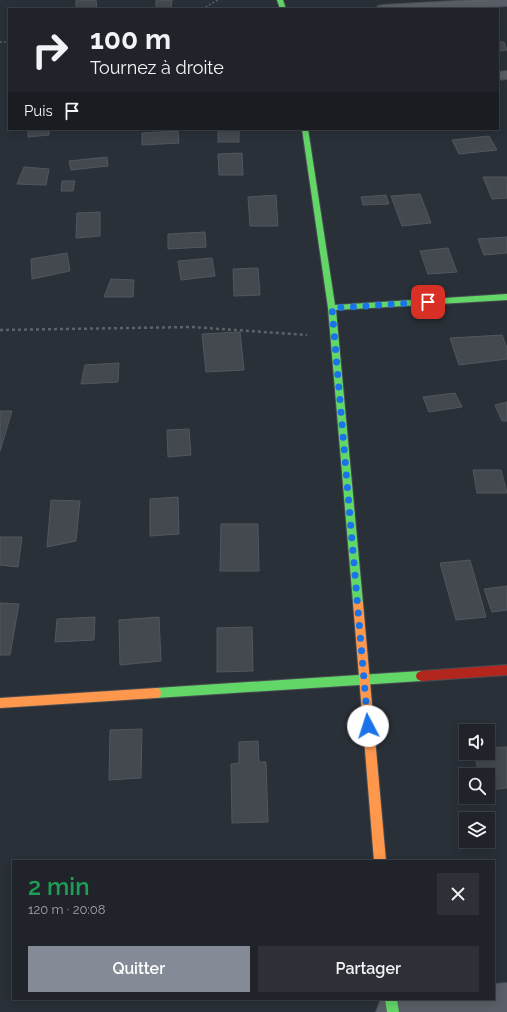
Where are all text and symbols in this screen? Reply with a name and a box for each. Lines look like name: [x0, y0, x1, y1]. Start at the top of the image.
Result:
text: 100 m: [90, 23, 171, 56]
icon: right: [24, 24, 76, 76]
text: Tournez à droite: [90, 57, 224, 78]
icon: arrive: [61, 100, 83, 122]
text: Puis: [24, 102, 53, 120]
pin: [411, 285, 445, 319]
icon: arrive: [417, 291, 439, 313]
position arrow: [347, 705, 389, 747]
map controls: [459, 724, 495, 848]
button: sound: [459, 724, 495, 760]
button: search: [459, 768, 495, 804]
button: layers: [459, 812, 495, 848]
text: 2 min: [28, 872, 90, 901]
button: close: [437, 873, 479, 915]
text: 120 m · 20:08: [28, 902, 105, 917]
button: Quitter: [28, 946, 250, 992]
button: Partager: [258, 946, 479, 992]

